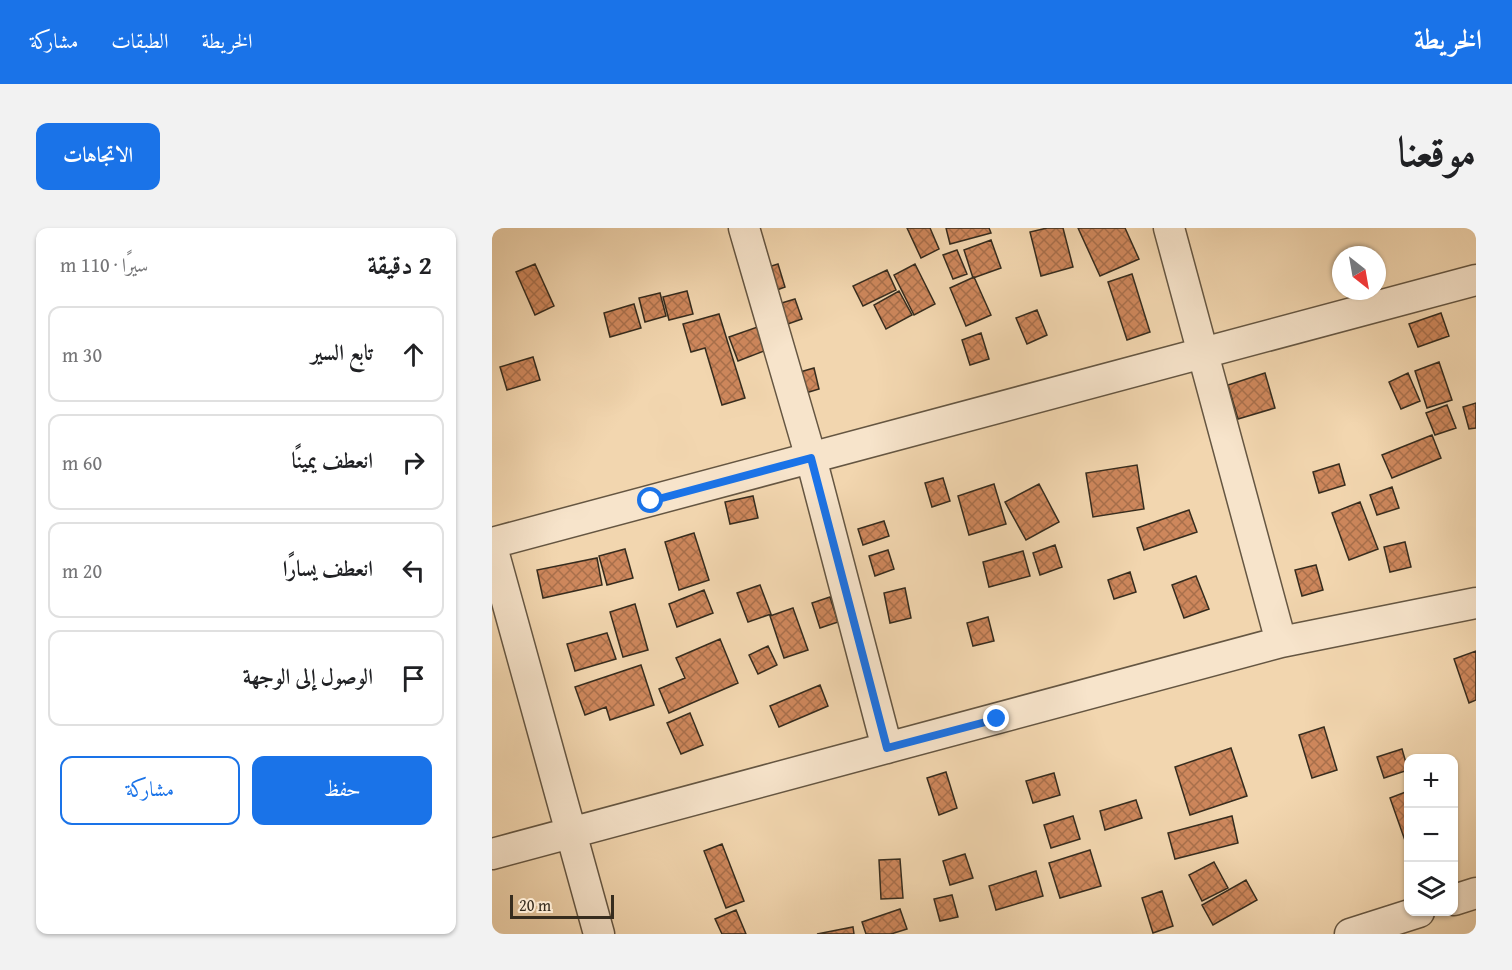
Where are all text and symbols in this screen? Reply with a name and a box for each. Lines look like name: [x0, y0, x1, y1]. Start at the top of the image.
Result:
text: الخريطة: [1414, 18, 1482, 59]
text: مشاركة: [30, 25, 78, 56]
text: الطبقات: [111, 25, 168, 56]
text: الخريطة: [201, 25, 253, 56]
text: موقعنا: [1398, 120, 1476, 181]
button: الاتجاهات: [36, 123, 160, 190]
text: 2 دقيقة: [367, 245, 432, 284]
north arrow: [1332, 246, 1386, 300]
text: سيرًا · 110 m: [60, 250, 148, 279]
text: تابع السير: [311, 336, 373, 368]
icon: ahead: [397, 338, 430, 371]
text: 30 m: [62, 340, 102, 369]
text: انعطف يمينًا: [292, 444, 373, 476]
icon: right: [397, 446, 430, 479]
text: 60 m: [62, 448, 102, 477]
route start: [637, 487, 663, 513]
text: انعطف يسارًا: [283, 552, 373, 584]
icon: left: [397, 554, 430, 587]
text: 20 m: [62, 556, 102, 585]
text: الوصول إلى الوجهة: [243, 660, 373, 692]
icon: arrive: [397, 662, 430, 695]
route end: [983, 705, 1009, 731]
map controls: [1404, 754, 1458, 916]
button: +: [1404, 754, 1458, 808]
button: مشاركة: [60, 756, 240, 825]
button: حفظ: [252, 756, 432, 825]
button: −: [1404, 808, 1458, 862]
button: layers: [1404, 862, 1458, 916]
scale bar: [510, 892, 614, 920]
text: 20 m: [519, 893, 551, 917]

